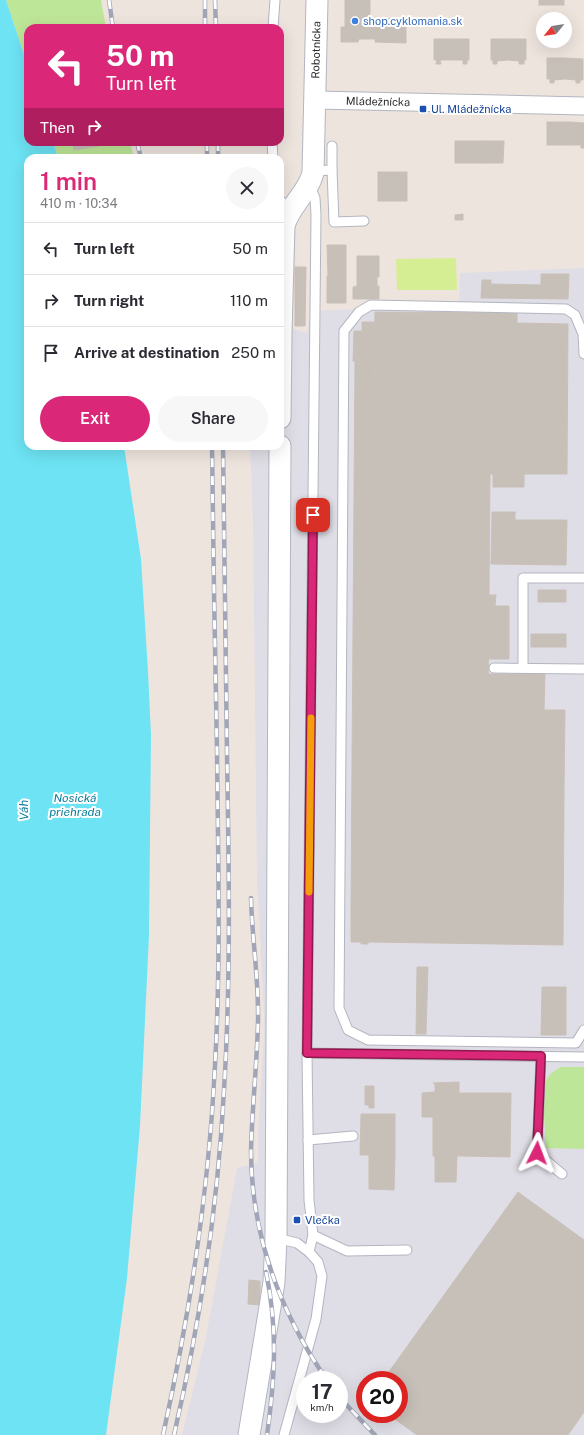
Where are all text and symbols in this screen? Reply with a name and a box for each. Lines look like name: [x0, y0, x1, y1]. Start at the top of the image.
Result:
north arrow: [536, 12, 572, 48]
map controls: [536, 12, 572, 48]
place label: shop.cyklomania.sk: [363, 15, 462, 27]
marker: shop.cyklomania.sk: [350, 16, 360, 26]
street label: Robotnícka: [309, 21, 323, 79]
text: 50 m: [106, 39, 174, 72]
icon: left: [40, 40, 92, 92]
text: Turn left: [106, 73, 176, 94]
street label: Mládežnícka: [346, 95, 410, 108]
place label: Ul. Mládežnícka: [431, 103, 511, 115]
marker: Ul. Mládežnícka: [418, 104, 428, 114]
icon: right: [83, 116, 105, 138]
text: Then: [40, 119, 75, 136]
text: 1 min: [40, 167, 97, 195]
button: close: [226, 167, 268, 209]
text: 410 m · 10:34: [40, 196, 118, 211]
icon: left: [40, 238, 62, 260]
text: Turn left: [74, 240, 135, 257]
text: 50 m: [233, 240, 268, 257]
icon: right: [40, 290, 62, 312]
text: Turn right: [74, 292, 144, 309]
text: 110 m: [230, 292, 268, 309]
icon: arrive: [40, 342, 62, 364]
text: Arrive at destination: [74, 344, 219, 361]
text: 250 m: [231, 344, 276, 361]
button: Exit: [40, 396, 150, 442]
button: Share: [158, 396, 268, 442]
pin: [296, 498, 330, 532]
icon: arrive: [302, 504, 324, 526]
water label: Nosická priehrada: [49, 791, 101, 819]
water label: Váh: [17, 799, 31, 820]
position arrow: [516, 1132, 558, 1174]
place label: Vlečka: [305, 1214, 340, 1226]
marker: Vlečka: [292, 1215, 302, 1225]
speed limit sign: 20: [356, 1371, 408, 1423]
text: 17: [311, 1380, 333, 1404]
text: km/h: [310, 1401, 334, 1413]

